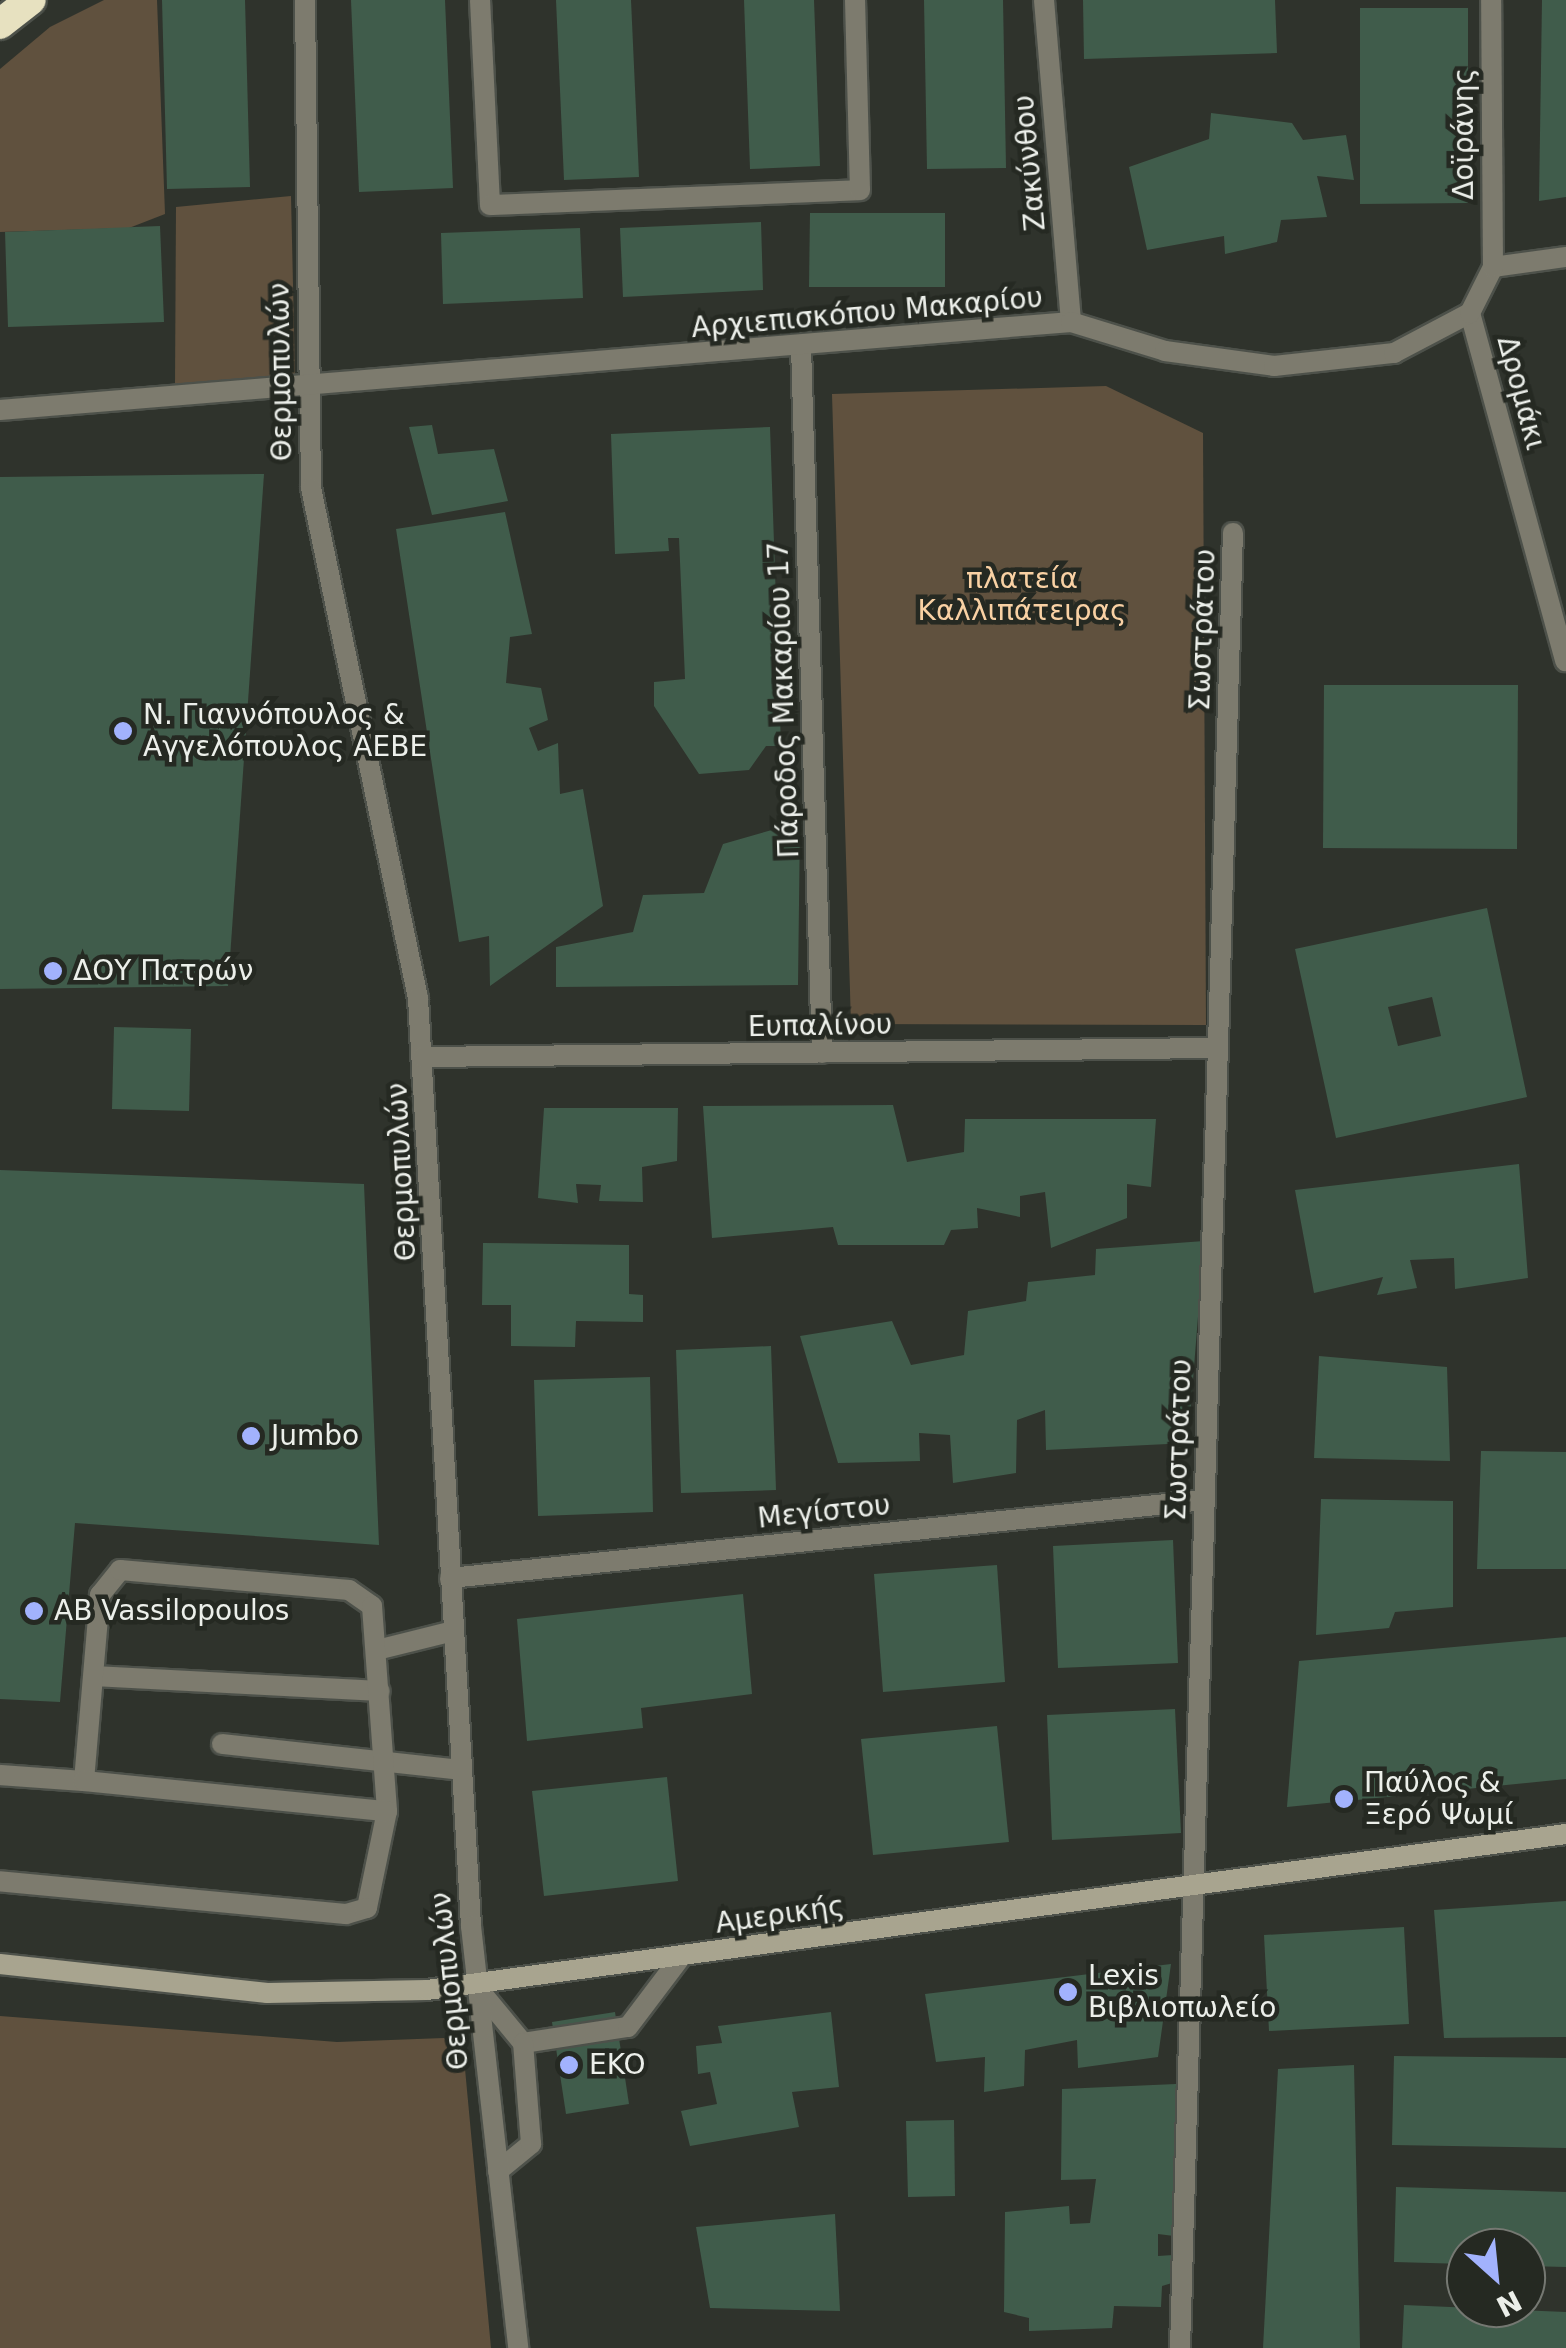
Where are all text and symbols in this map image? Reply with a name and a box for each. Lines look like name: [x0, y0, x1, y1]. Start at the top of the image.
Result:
street label: Δοϊράνης: [1447, 68, 1481, 200]
street label: Ζακύνθου: [1007, 94, 1053, 232]
street label: Αρχιεπισκόπου Μακαρίου: [690, 281, 1044, 345]
street label: Θερμοπυλών: [263, 282, 299, 462]
street label: Δρομάκι: [1490, 332, 1552, 454]
street label: Πάροδος Μακαρίου 17: [762, 541, 806, 859]
street label: Σωστράτου: [1183, 548, 1223, 712]
park label: πλατεία Καλλιπάτειρας: [918, 562, 1126, 628]
place label: Ν. Γιαννόπουλος & Αγγελόπουλος ΑΕΒΕ: [143, 698, 427, 764]
marker: Ν. Γιαννόπουλος & Αγγελόπουλος ΑΕΒΕ: [112, 720, 134, 742]
place label: ΔΟΥ Πατρών: [73, 954, 253, 988]
marker: ΔΟΥ Πατρών: [42, 960, 64, 982]
street label: Ευπαλίνου: [748, 1008, 892, 1044]
street label: Θερμοπυλών: [381, 1082, 423, 1262]
street label: Σωστράτου: [1159, 1358, 1199, 1522]
place label: Jumbo: [271, 1419, 359, 1453]
marker: Jumbo: [240, 1425, 262, 1447]
street label: Μεγίστου: [756, 1488, 892, 1536]
place label: AB Vassilopoulos: [54, 1594, 289, 1628]
marker: AB Vassilopoulos: [23, 1600, 45, 1622]
place label: Παύλος & Ξερό Ψωμί: [1364, 1766, 1513, 1832]
marker: Παύλος & Ξερό Ψωμί: [1333, 1788, 1355, 1810]
street label: Αμερικής: [713, 1889, 847, 1941]
street label: Θερμοπυλών: [424, 1890, 476, 2072]
place label: Lexis Βιβλιοπωλείο: [1088, 1959, 1276, 2025]
marker: Lexis Βιβλιοπωλείο: [1057, 1981, 1079, 2003]
place label: EKO: [589, 2048, 646, 2082]
marker: EKO: [558, 2054, 580, 2076]
north arrow: [1446, 2228, 1546, 2328]
text: N: [1491, 2283, 1527, 2323]

